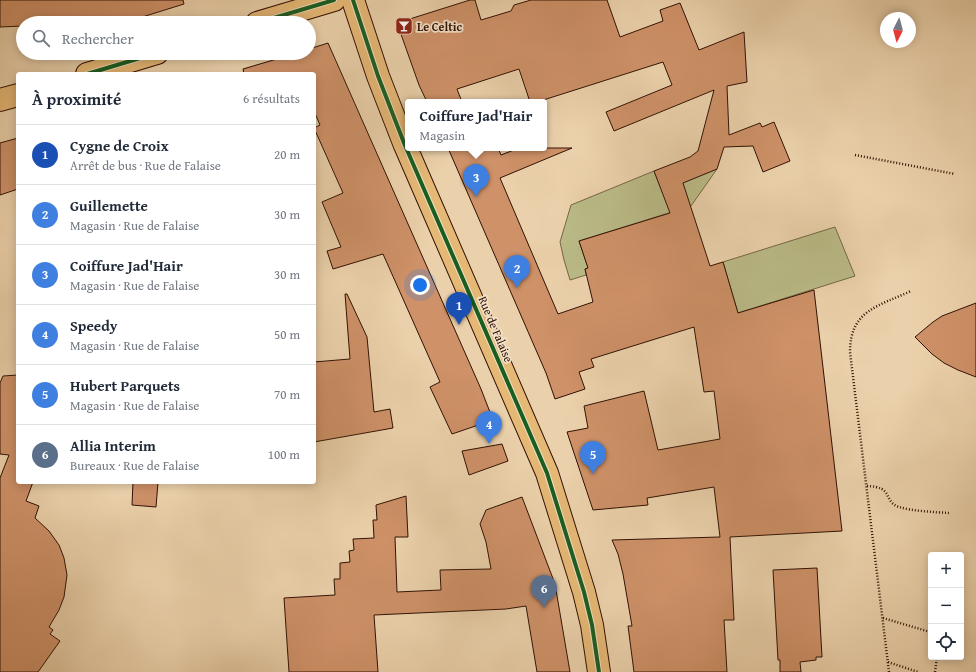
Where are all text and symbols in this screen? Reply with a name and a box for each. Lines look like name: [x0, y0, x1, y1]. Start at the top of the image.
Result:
north arrow: [880, 12, 916, 48]
search box: [16, 16, 316, 60]
bar icon: Le Celtic: [394, 16, 414, 36]
place label: Le Celtic: [417, 18, 462, 35]
icon: search: [30, 27, 52, 49]
text: Rechercher: [62, 28, 134, 49]
text: À proximité: [32, 86, 121, 111]
text: 6 résultats: [243, 89, 300, 108]
popup: [405, 99, 547, 151]
text: Coiffure Jad'Hair: [420, 105, 532, 126]
text: Magasin: [420, 126, 465, 145]
text: Cygne de Croix: [70, 135, 169, 156]
text: 1: [42, 145, 48, 164]
text: 20 m: [274, 145, 300, 164]
text: Arrêt de bus · Rue de Falaise: [70, 156, 221, 175]
pin: 3: [463, 164, 489, 197]
text: Guillemette: [70, 195, 148, 216]
text: 2: [42, 205, 48, 224]
text: 30 m: [274, 205, 300, 224]
text: Magasin · Rue de Falaise: [70, 216, 199, 235]
text: Coiffure Jad'Hair: [70, 255, 183, 276]
pin: 2: [504, 255, 530, 288]
text: 3: [42, 265, 48, 284]
text: 30 m: [274, 265, 300, 284]
your location: [410, 275, 430, 295]
text: Magasin · Rue de Falaise: [70, 276, 199, 295]
pin: 1: [446, 292, 472, 325]
street label: Rue de Falaise: [474, 293, 518, 365]
text: Speedy: [70, 315, 117, 336]
text: 4: [42, 325, 48, 344]
text: 50 m: [274, 325, 300, 344]
text: Magasin · Rue de Falaise: [70, 336, 199, 355]
text: Hubert Parquets: [70, 375, 180, 396]
text: 5: [42, 385, 48, 404]
text: 70 m: [274, 385, 300, 404]
text: Magasin · Rue de Falaise: [70, 396, 199, 415]
pin: 4: [476, 411, 502, 444]
text: Allia Interim: [70, 435, 156, 456]
pin: 5: [580, 441, 606, 474]
text: 6: [42, 445, 48, 464]
text: 100 m: [268, 445, 300, 464]
text: Bureaux · Rue de Falaise: [70, 456, 199, 475]
map controls: [928, 552, 964, 660]
button: +: [928, 552, 964, 588]
pin: 6: [531, 575, 557, 608]
button: −: [928, 588, 964, 624]
button: locate: [928, 624, 964, 660]

